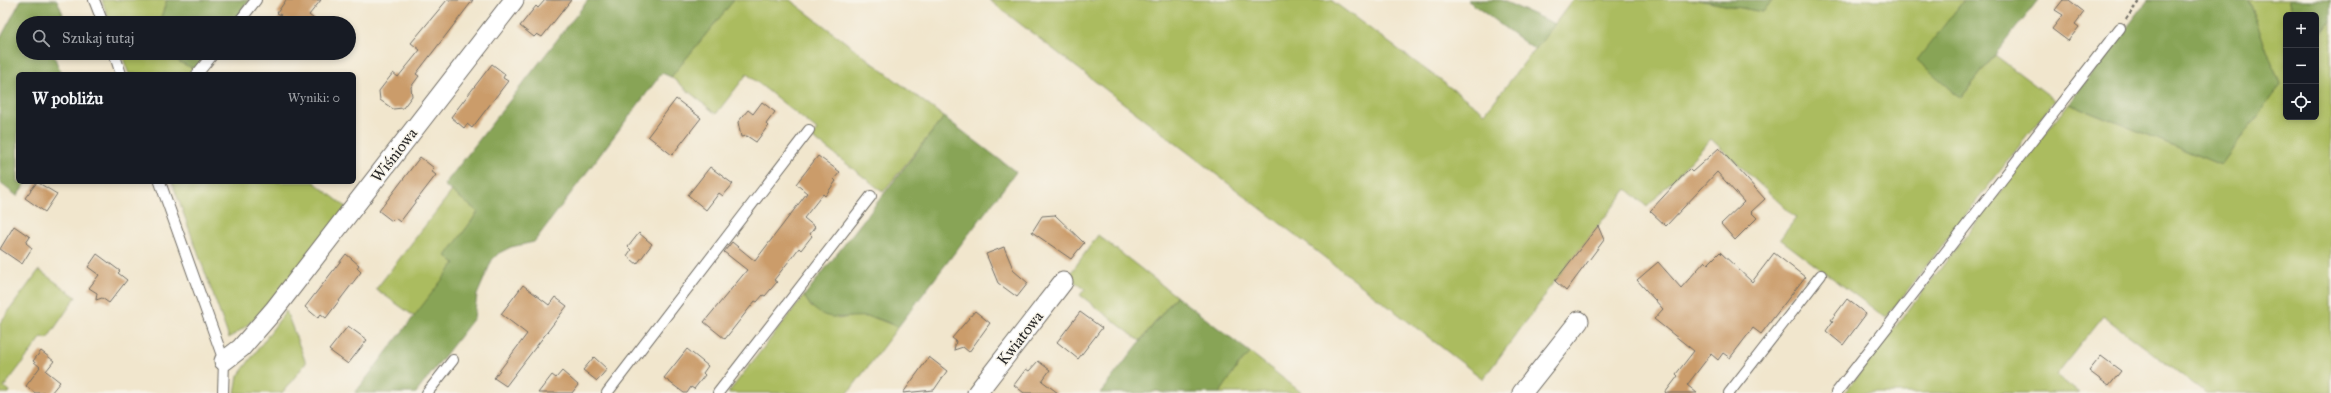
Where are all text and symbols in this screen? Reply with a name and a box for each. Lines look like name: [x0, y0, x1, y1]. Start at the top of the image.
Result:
map controls: [2283, 12, 2319, 120]
button: +: [2283, 12, 2319, 48]
search box: [16, 16, 356, 60]
icon: search: [30, 27, 52, 49]
text: Szukaj tutaj: [62, 29, 134, 47]
button: −: [2283, 48, 2319, 84]
button: locate: [2283, 84, 2319, 120]
text: W pobliżu: [32, 88, 103, 109]
text: Wyniki: 0: [288, 90, 340, 106]
street label: Wiśniowa: [367, 124, 421, 186]
street label: Kwiatowa: [993, 307, 1047, 369]

